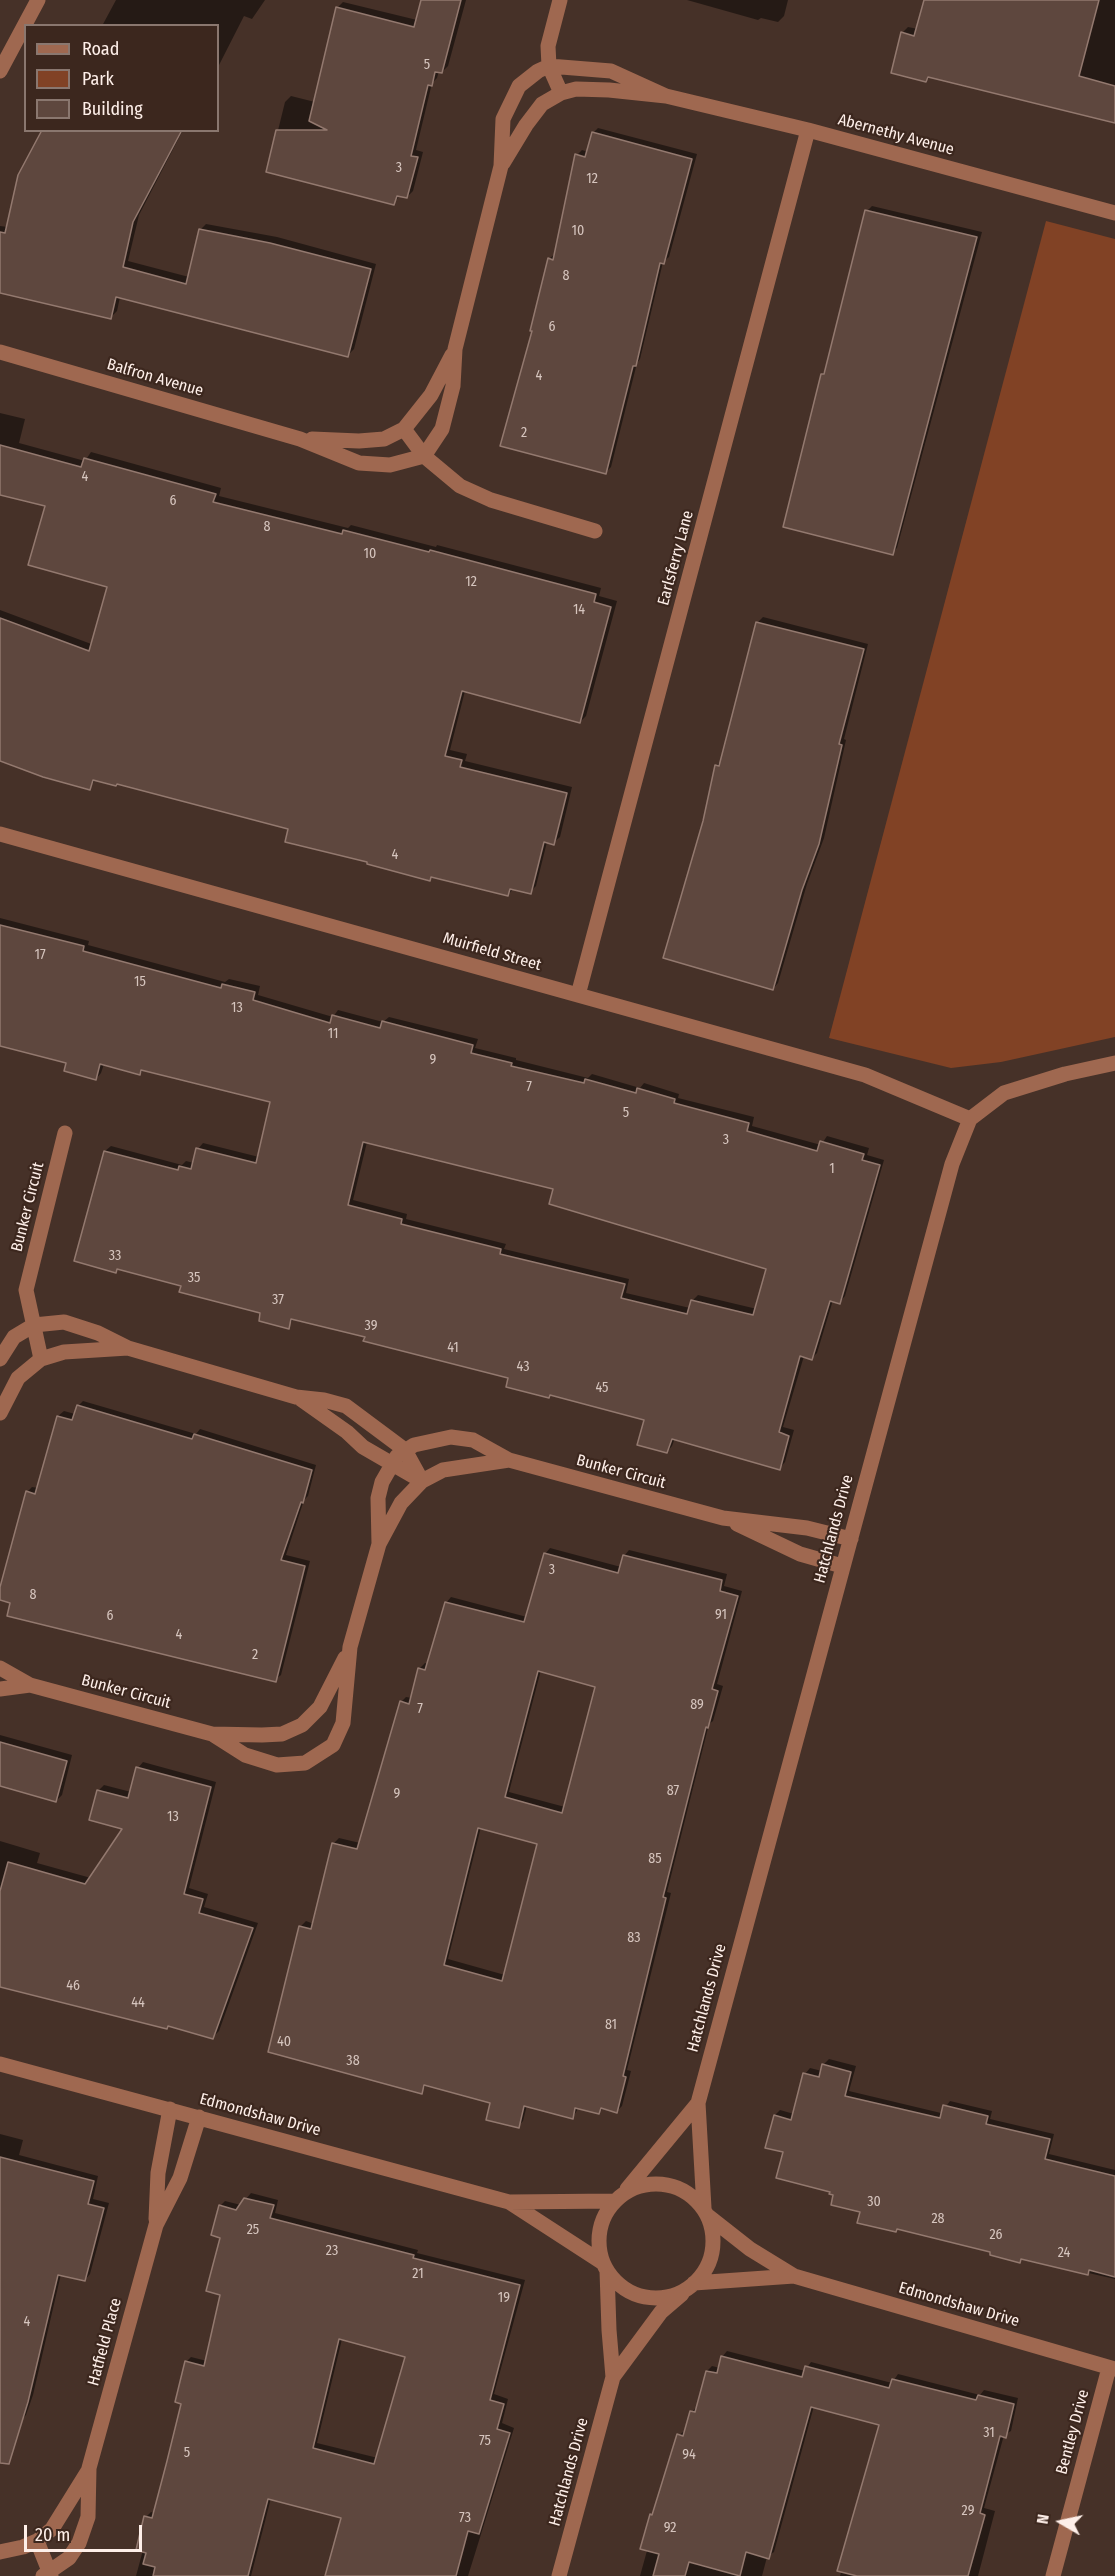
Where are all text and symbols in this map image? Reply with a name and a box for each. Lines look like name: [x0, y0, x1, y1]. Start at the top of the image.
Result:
legend: [24, 24, 219, 132]
text: Road: [82, 38, 119, 60]
house number: 5: [424, 57, 430, 73]
text: Park: [82, 68, 114, 90]
text: Building: [82, 98, 143, 120]
street label: Abernethy Avenue: [836, 110, 956, 160]
house number: 3: [396, 160, 402, 176]
house number: 12: [586, 171, 598, 187]
house number: 10: [572, 223, 584, 239]
house number: 8: [563, 268, 569, 284]
house number: 6: [549, 319, 555, 335]
street label: Balfron Avenue: [105, 355, 205, 401]
house number: 4: [536, 368, 542, 384]
house number: 2: [521, 425, 527, 441]
house number: 4: [82, 469, 88, 485]
house number: 6: [170, 493, 176, 509]
street label: Earlsferry Lane: [654, 508, 698, 608]
house number: 8: [264, 519, 270, 535]
house number: 10: [364, 546, 376, 562]
house number: 12: [465, 574, 477, 590]
house number: 14: [573, 602, 585, 618]
house number: 4: [392, 847, 398, 863]
street label: Muirfield Street: [441, 929, 543, 975]
house number: 17: [34, 947, 46, 963]
house number: 15: [134, 974, 146, 990]
house number: 13: [231, 1000, 243, 1016]
house number: 11: [328, 1026, 338, 1042]
house number: 9: [430, 1052, 436, 1068]
house number: 7: [526, 1079, 532, 1095]
house number: 5: [623, 1105, 629, 1121]
house number: 3: [723, 1132, 729, 1148]
street label: Bunker Circuit: [8, 1160, 48, 1254]
house number: 1: [829, 1161, 835, 1177]
house number: 33: [109, 1248, 121, 1264]
house number: 35: [188, 1270, 200, 1286]
house number: 37: [272, 1292, 284, 1308]
house number: 39: [365, 1318, 377, 1334]
house number: 41: [447, 1340, 459, 1356]
house number: 43: [517, 1359, 529, 1375]
house number: 45: [595, 1380, 609, 1396]
street label: Bunker Circuit: [574, 1451, 668, 1493]
street label: Hatchlands Drive: [810, 1473, 858, 1585]
house number: 3: [549, 1562, 555, 1578]
house number: 8: [30, 1587, 36, 1603]
house number: 91: [715, 1607, 727, 1623]
house number: 6: [107, 1608, 113, 1624]
house number: 4: [176, 1627, 182, 1643]
house number: 2: [252, 1647, 258, 1663]
street label: Bunker Circuit: [79, 1671, 173, 1713]
house number: 89: [690, 1697, 704, 1713]
house number: 7: [417, 1701, 423, 1717]
house number: 87: [667, 1783, 679, 1799]
house number: 9: [394, 1786, 400, 1802]
house number: 13: [167, 1809, 179, 1825]
house number: 85: [648, 1851, 662, 1867]
house number: 83: [627, 1930, 641, 1946]
street label: Hatchlands Drive: [683, 1942, 731, 2054]
house number: 46: [66, 1978, 80, 1994]
house number: 44: [131, 1995, 145, 2011]
house number: 81: [605, 2017, 617, 2033]
house number: 40: [277, 2034, 291, 2050]
house number: 38: [346, 2053, 360, 2069]
street label: Edmondshaw Drive: [197, 2090, 323, 2140]
house number: 30: [867, 2194, 881, 2210]
house number: 28: [931, 2211, 945, 2227]
house number: 25: [247, 2222, 259, 2238]
house number: 26: [989, 2227, 1003, 2243]
house number: 23: [326, 2243, 338, 2259]
house number: 24: [1058, 2245, 1070, 2261]
house number: 21: [412, 2266, 424, 2282]
street label: Edmondshaw Drive: [896, 2279, 1022, 2331]
house number: 19: [498, 2290, 510, 2306]
street label: Hatfield Place: [84, 2296, 126, 2388]
house number: 4: [24, 2314, 30, 2330]
street label: Bentley Drive: [1052, 2388, 1094, 2476]
street label: Hatchlands Drive: [545, 2416, 593, 2528]
house number: 31: [983, 2425, 995, 2441]
house number: 75: [479, 2433, 491, 2449]
house number: 5: [184, 2445, 190, 2461]
house number: 94: [682, 2447, 696, 2463]
north arrow: [1031, 2492, 1091, 2552]
house number: 29: [962, 2503, 974, 2519]
house number: 73: [459, 2510, 471, 2526]
scale bar: [27, 2513, 146, 2551]
text: N: [1033, 2513, 1053, 2525]
house number: 92: [664, 2520, 676, 2536]
text: 20 m: [35, 2524, 70, 2546]

